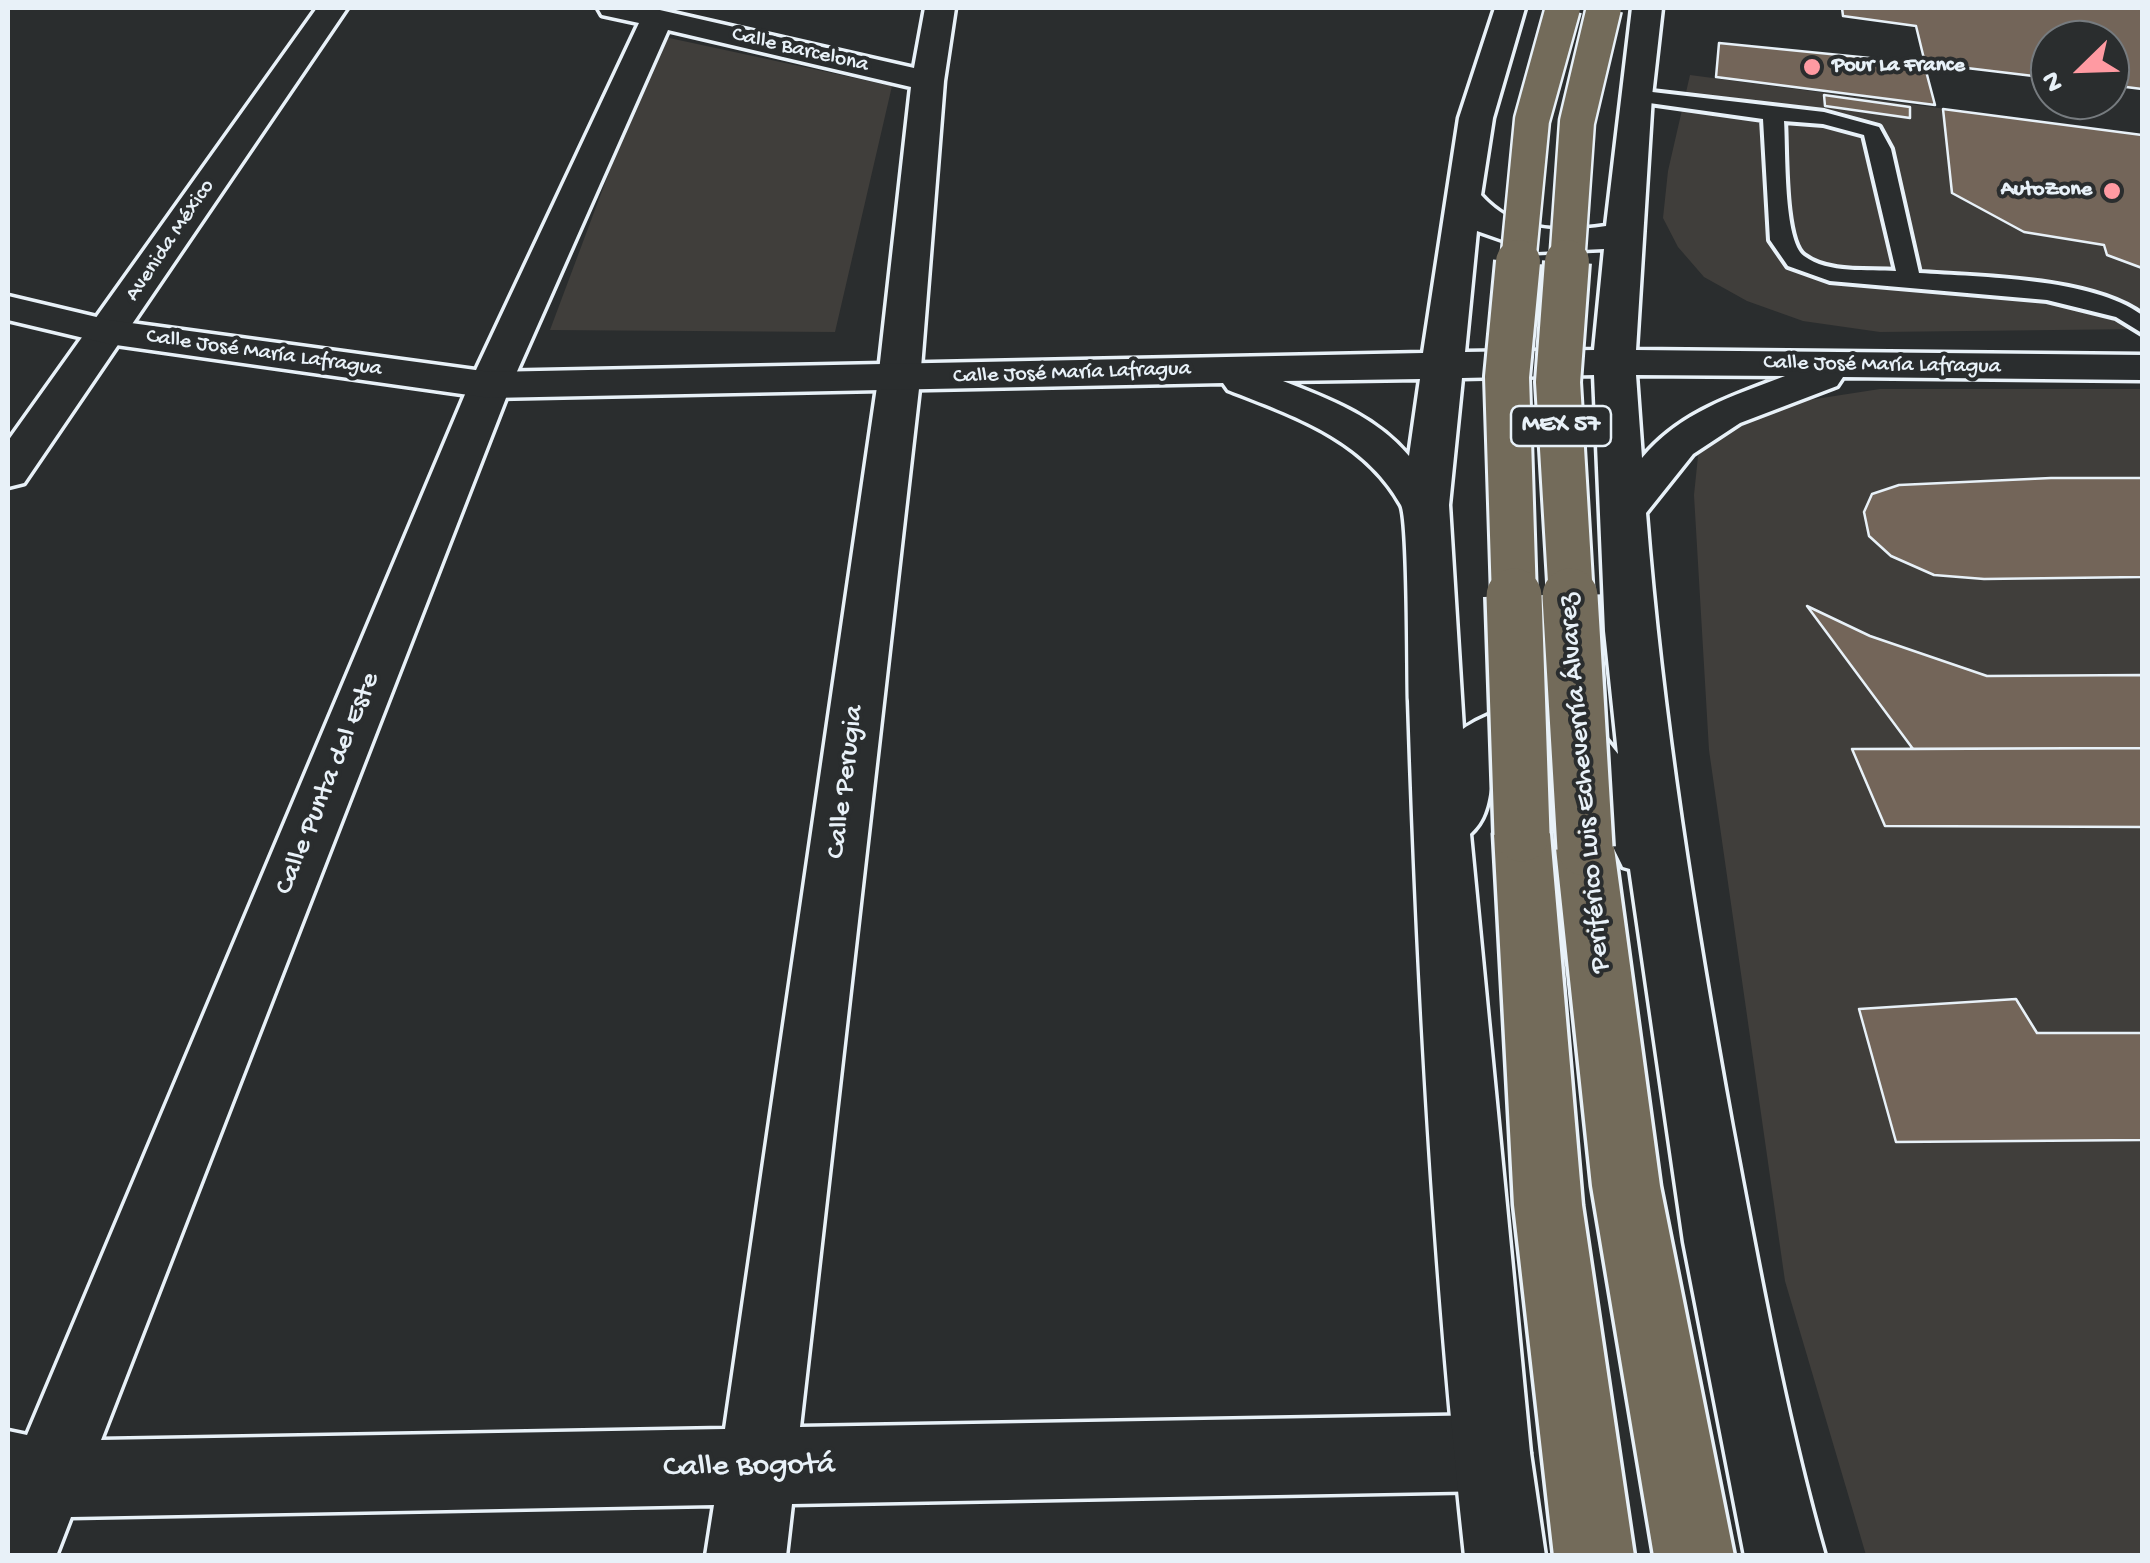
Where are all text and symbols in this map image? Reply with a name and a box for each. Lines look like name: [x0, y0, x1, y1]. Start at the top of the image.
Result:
north arrow: [2030, 20, 2130, 120]
street label: Calle Barcelona: [729, 22, 871, 80]
place label: Pour La France: [1832, 54, 1965, 80]
marker: Pour La France: [1801, 56, 1823, 78]
text: N: [2035, 66, 2073, 96]
street label: Avenida México: [121, 175, 221, 307]
place label: AutoZone: [2001, 178, 2092, 204]
marker: AutoZone: [2101, 180, 2123, 202]
street label: Calle José María Lafragua: [144, 324, 384, 384]
street label: Calle José María Lafragua: [1763, 351, 2001, 381]
street label: Calle José María Lafragua: [953, 357, 1191, 391]
road number: MEX 57: [1511, 406, 1611, 446]
street label: Periférico Luis Echeverría Álvarez: [1553, 592, 1619, 974]
street label: Calle Punta del Este: [269, 668, 389, 900]
street label: Calle Perugia: [821, 703, 873, 861]
street label: Calle Bogotá: [663, 1447, 835, 1489]

